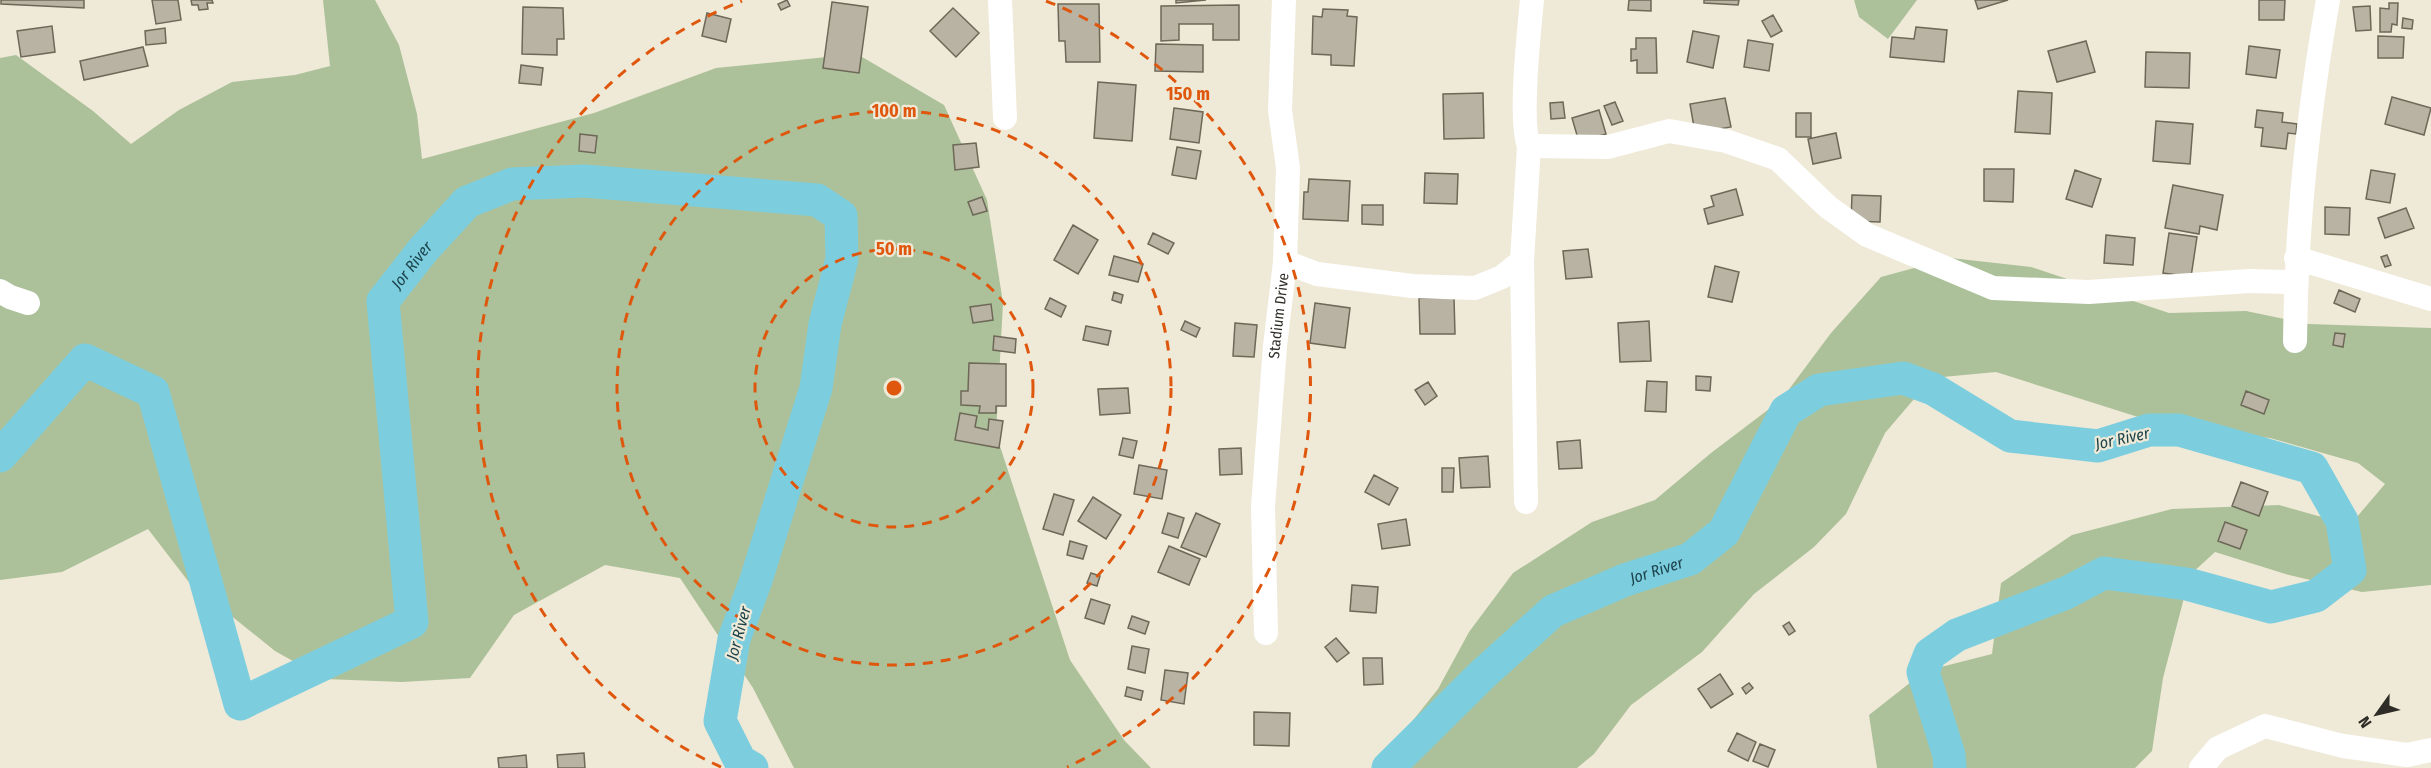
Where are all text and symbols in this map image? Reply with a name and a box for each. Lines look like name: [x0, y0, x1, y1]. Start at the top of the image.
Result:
text: 150 m: [1166, 83, 1210, 105]
text: 100 m: [872, 100, 916, 122]
water label: Jor River: [387, 237, 436, 293]
text: 50 m: [876, 238, 912, 260]
street label: Stadium Drive: [1265, 272, 1293, 359]
centre of rings: [884, 378, 904, 398]
water label: Jor River: [2092, 423, 2151, 454]
water label: Jor River: [1626, 553, 1686, 588]
water label: Jor River: [722, 604, 755, 663]
north arrow: [2347, 684, 2407, 744]
text: N: [2354, 713, 2376, 731]

